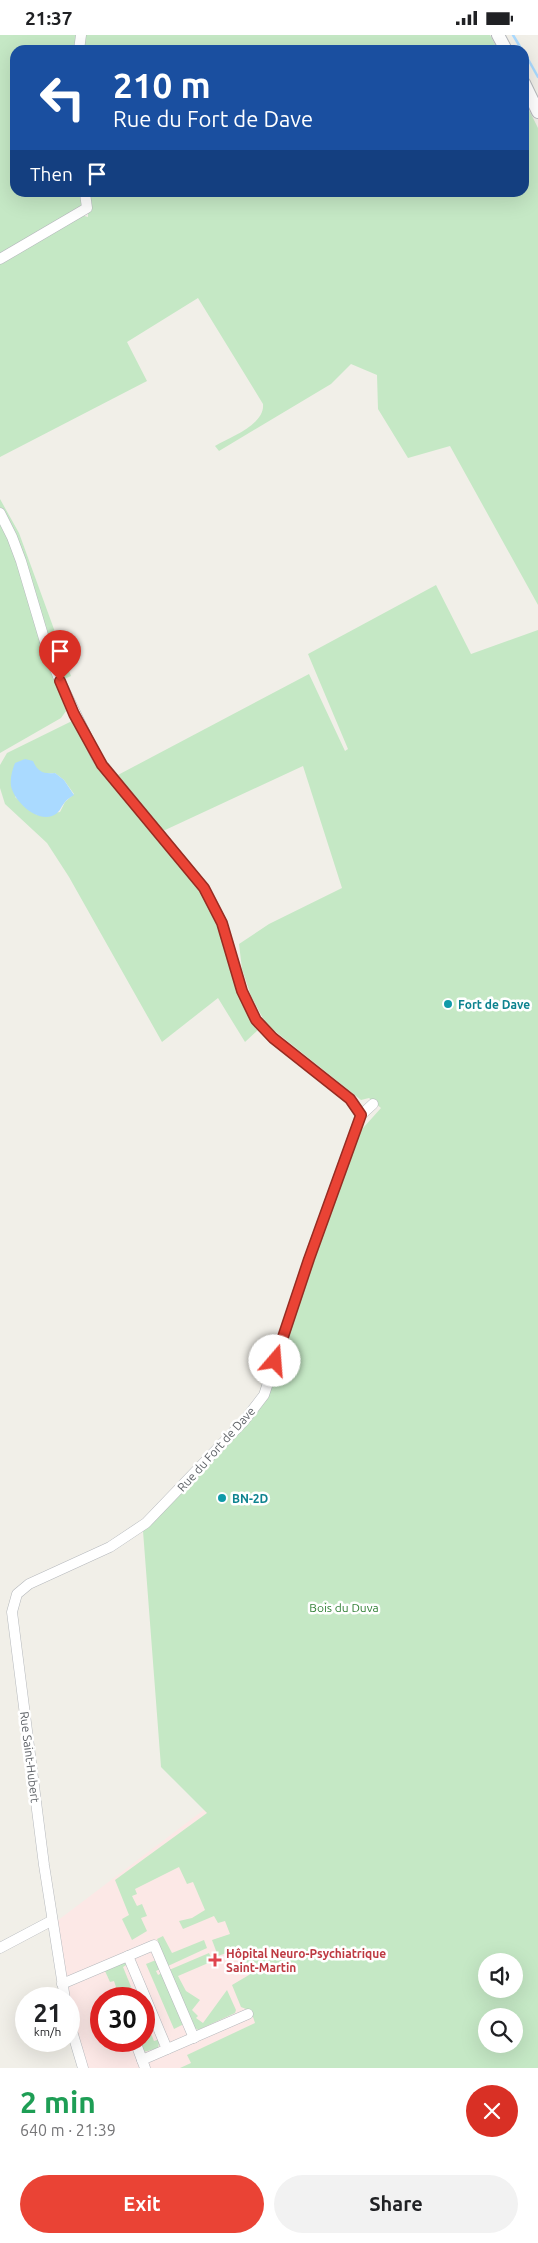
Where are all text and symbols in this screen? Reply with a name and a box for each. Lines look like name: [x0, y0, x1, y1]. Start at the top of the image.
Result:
text: 21:37: [25, 7, 73, 29]
icon: left: [30, 65, 95, 130]
text: 210 m: [113, 65, 211, 105]
text: Rue du Fort de Dave: [113, 106, 313, 131]
icon: arrive: [83, 160, 111, 188]
text: Then: [30, 163, 73, 185]
pin: [39, 630, 81, 681]
icon: arrive: [46, 637, 74, 665]
marker: Fort de Dave: [442, 998, 454, 1010]
place label: Fort de Dave: [458, 998, 530, 1011]
position arrow: [248, 1334, 300, 1386]
street label: Rue du Fort de Dave: [175, 1404, 257, 1494]
marker: BN-2D: [216, 1492, 228, 1504]
place label: BN-2D: [232, 1492, 269, 1505]
park label: Bois du Duva: [309, 1601, 379, 1614]
street label: Rue Saint-Hubert: [18, 1711, 42, 1804]
place label: Hôpital Neuro-Psychiatrique Saint-Martin: [226, 1947, 386, 1974]
marker: Hôpital Neuro-Psychiatrique Saint-Martin: [208, 1953, 222, 1967]
map controls: [478, 1953, 523, 2053]
button: sound: [478, 1953, 523, 1998]
speed limit sign: 30: [90, 1987, 155, 2052]
text: 21: [33, 1999, 62, 2027]
button: search: [478, 2008, 523, 2053]
text: km/h: [34, 2025, 61, 2038]
text: 2 min: [20, 2085, 96, 2119]
button: close: [466, 2085, 518, 2137]
text: 640 m · 21:39: [20, 2121, 116, 2139]
button: Exit: [20, 2175, 264, 2233]
button: Share: [274, 2175, 518, 2233]

